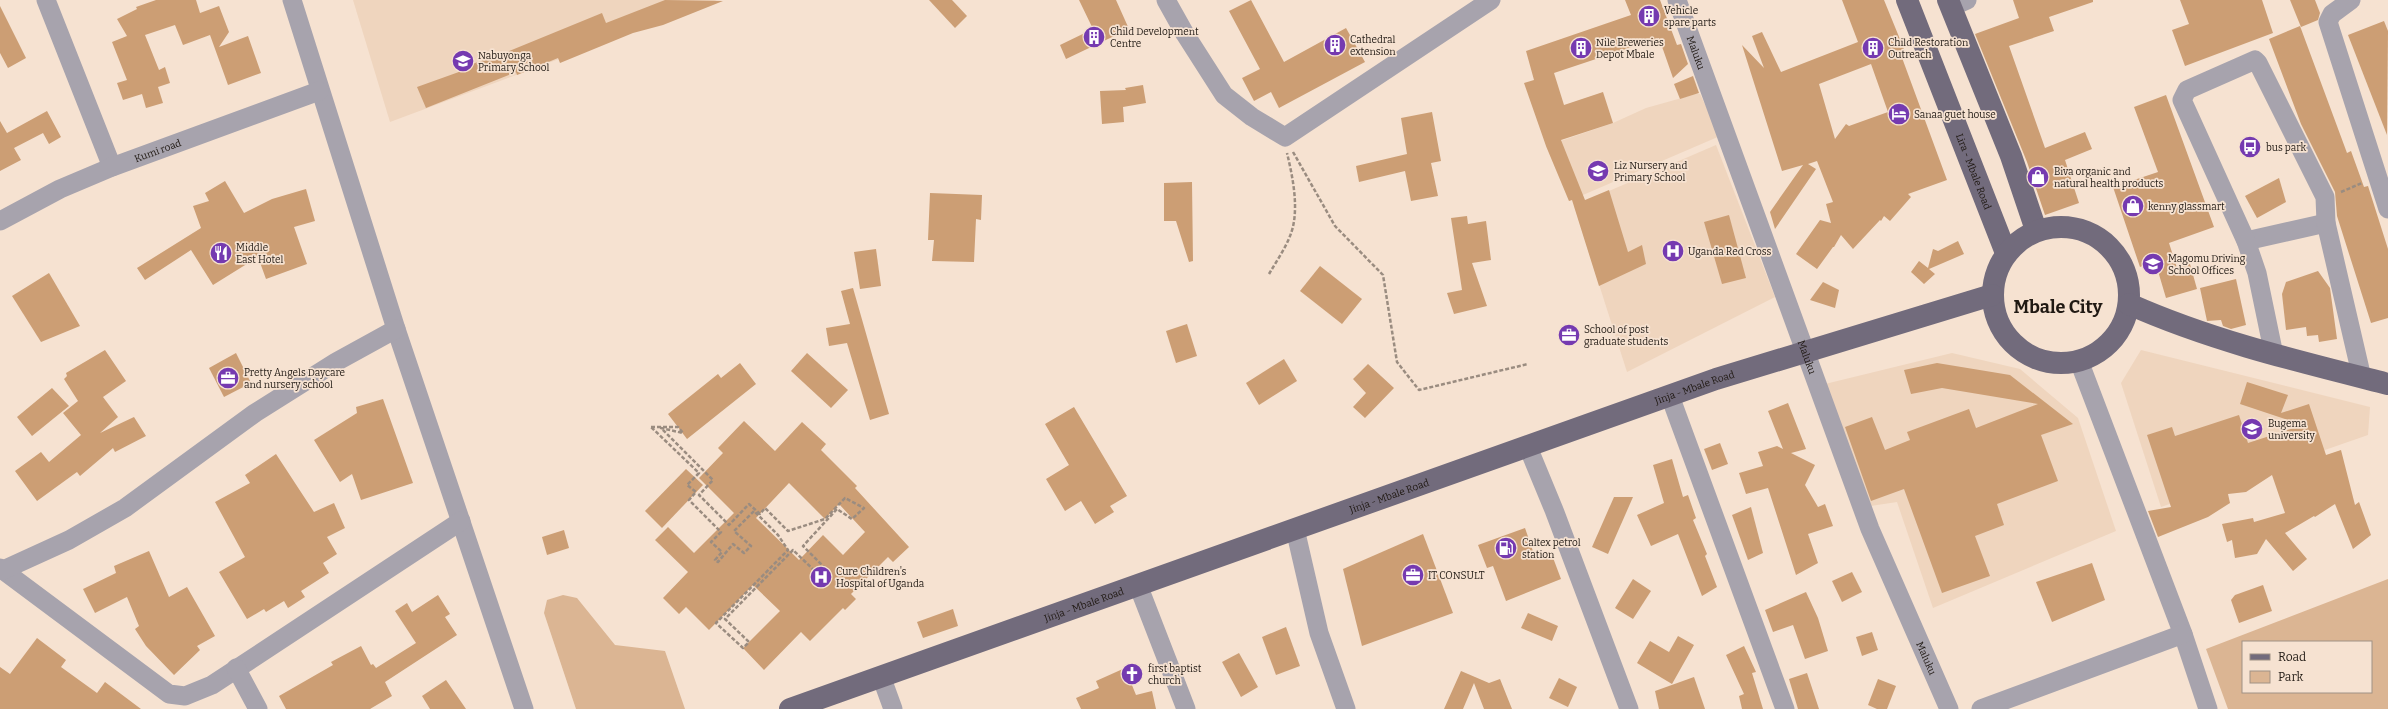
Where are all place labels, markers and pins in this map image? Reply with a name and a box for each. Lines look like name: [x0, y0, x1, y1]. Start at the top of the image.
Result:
building icon: Vehicle spare parts: [1636, 3, 1662, 29]
place label: Vehicle spare parts: [1664, 5, 1716, 29]
building icon: Child Development Centre: [1081, 24, 1107, 50]
place label: Child Development Centre: [1110, 26, 1199, 50]
building icon: Cathedral extension: [1322, 32, 1348, 58]
place label: Cathedral extension: [1350, 34, 1396, 58]
building icon: Nile Breweries Depot Mbale: [1568, 35, 1594, 61]
building icon: Child Restoration Outreach: [1860, 35, 1886, 61]
place label: Nile Breweries Depot Mbale: [1596, 37, 1664, 61]
place label: Child Restoration Outreach: [1888, 37, 1969, 61]
school or university icon: Nabuyonga Primary School: [450, 48, 476, 74]
place label: Nabuyonga Primary School: [478, 50, 550, 74]
hotel icon: Sanaa guet house: [1886, 101, 1912, 127]
place label: Sanaa guet house: [1914, 109, 1996, 121]
bus stop icon: bus park: [2237, 134, 2263, 160]
place label: bus park: [2266, 142, 2306, 154]
school or university icon: Liz Nursery and Primary School: [1585, 158, 1611, 184]
place label: Liz Nursery and Primary School: [1614, 160, 1687, 184]
shop icon: Biva organic and natural health products: [2025, 164, 2051, 190]
place label: Biva organic and natural health products: [2054, 166, 2163, 190]
shop icon: kenny glassmart: [2120, 193, 2146, 219]
place label: kenny glassmart: [2148, 201, 2225, 213]
hospital icon: Uganda Red Cross: [1660, 238, 1686, 264]
restaurant icon: Middle East Hotel: [208, 240, 234, 266]
place label: Middle East Hotel: [236, 242, 283, 266]
place label: Uganda Red Cross: [1688, 246, 1771, 258]
school or university icon: Magomu Driving School Offices: [2140, 251, 2166, 277]
place label: Magomu Driving School Offices: [2168, 253, 2246, 277]
office icon: School of post graduate students: [1556, 322, 1582, 348]
place label: School of post graduate students: [1584, 324, 1668, 348]
office icon: Pretty Angels Daycare and nursery school: [215, 365, 241, 391]
place label: Pretty Angels Daycare and nursery school: [244, 367, 345, 391]
school or university icon: Bugema university: [2239, 416, 2265, 442]
place label: Bugema university: [2268, 418, 2315, 442]
fuel station icon: Caltex petrol station: [1493, 535, 1519, 561]
place label: Caltex petrol station: [1522, 537, 1581, 561]
office icon: IT CONSULT: [1400, 562, 1426, 588]
hospital icon: Cure Children's Hospital of Uganda: [808, 564, 834, 590]
place label: Cure Children's Hospital of Uganda: [836, 566, 925, 590]
place label: IT CONSULT: [1428, 570, 1485, 582]
church icon: first baptist church: [1119, 661, 1145, 687]
place label: first baptist church: [1148, 663, 1202, 687]

